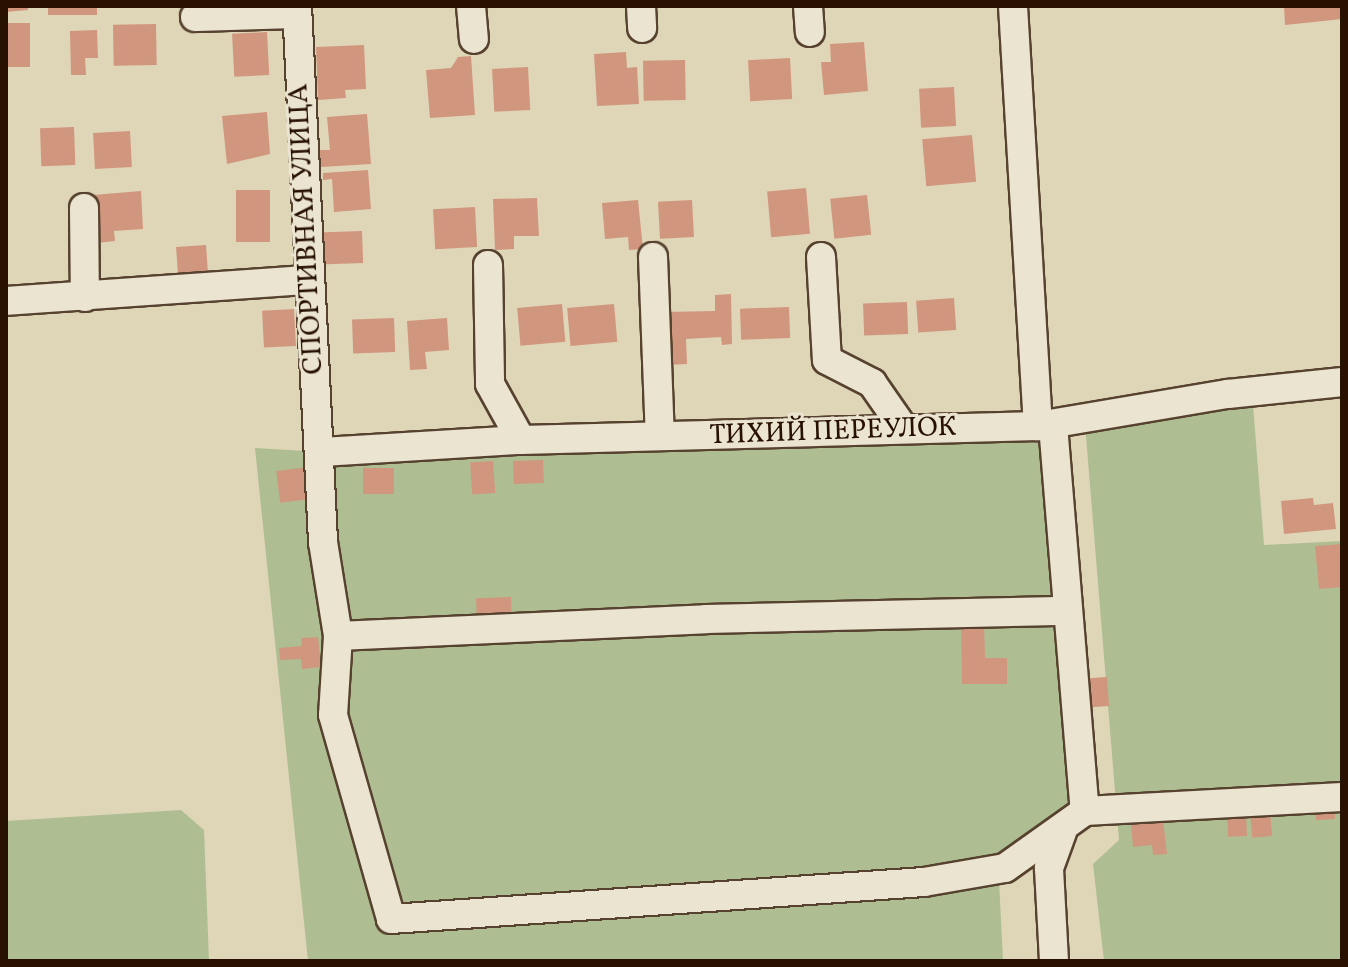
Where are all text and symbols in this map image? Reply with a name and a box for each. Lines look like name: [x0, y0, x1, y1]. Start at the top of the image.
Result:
street label: СПОРТИВНАЯ УЛИЦА: [283, 83, 331, 375]
street label: ТИХИЙ ПЕРЕУЛОК: [709, 411, 957, 453]

